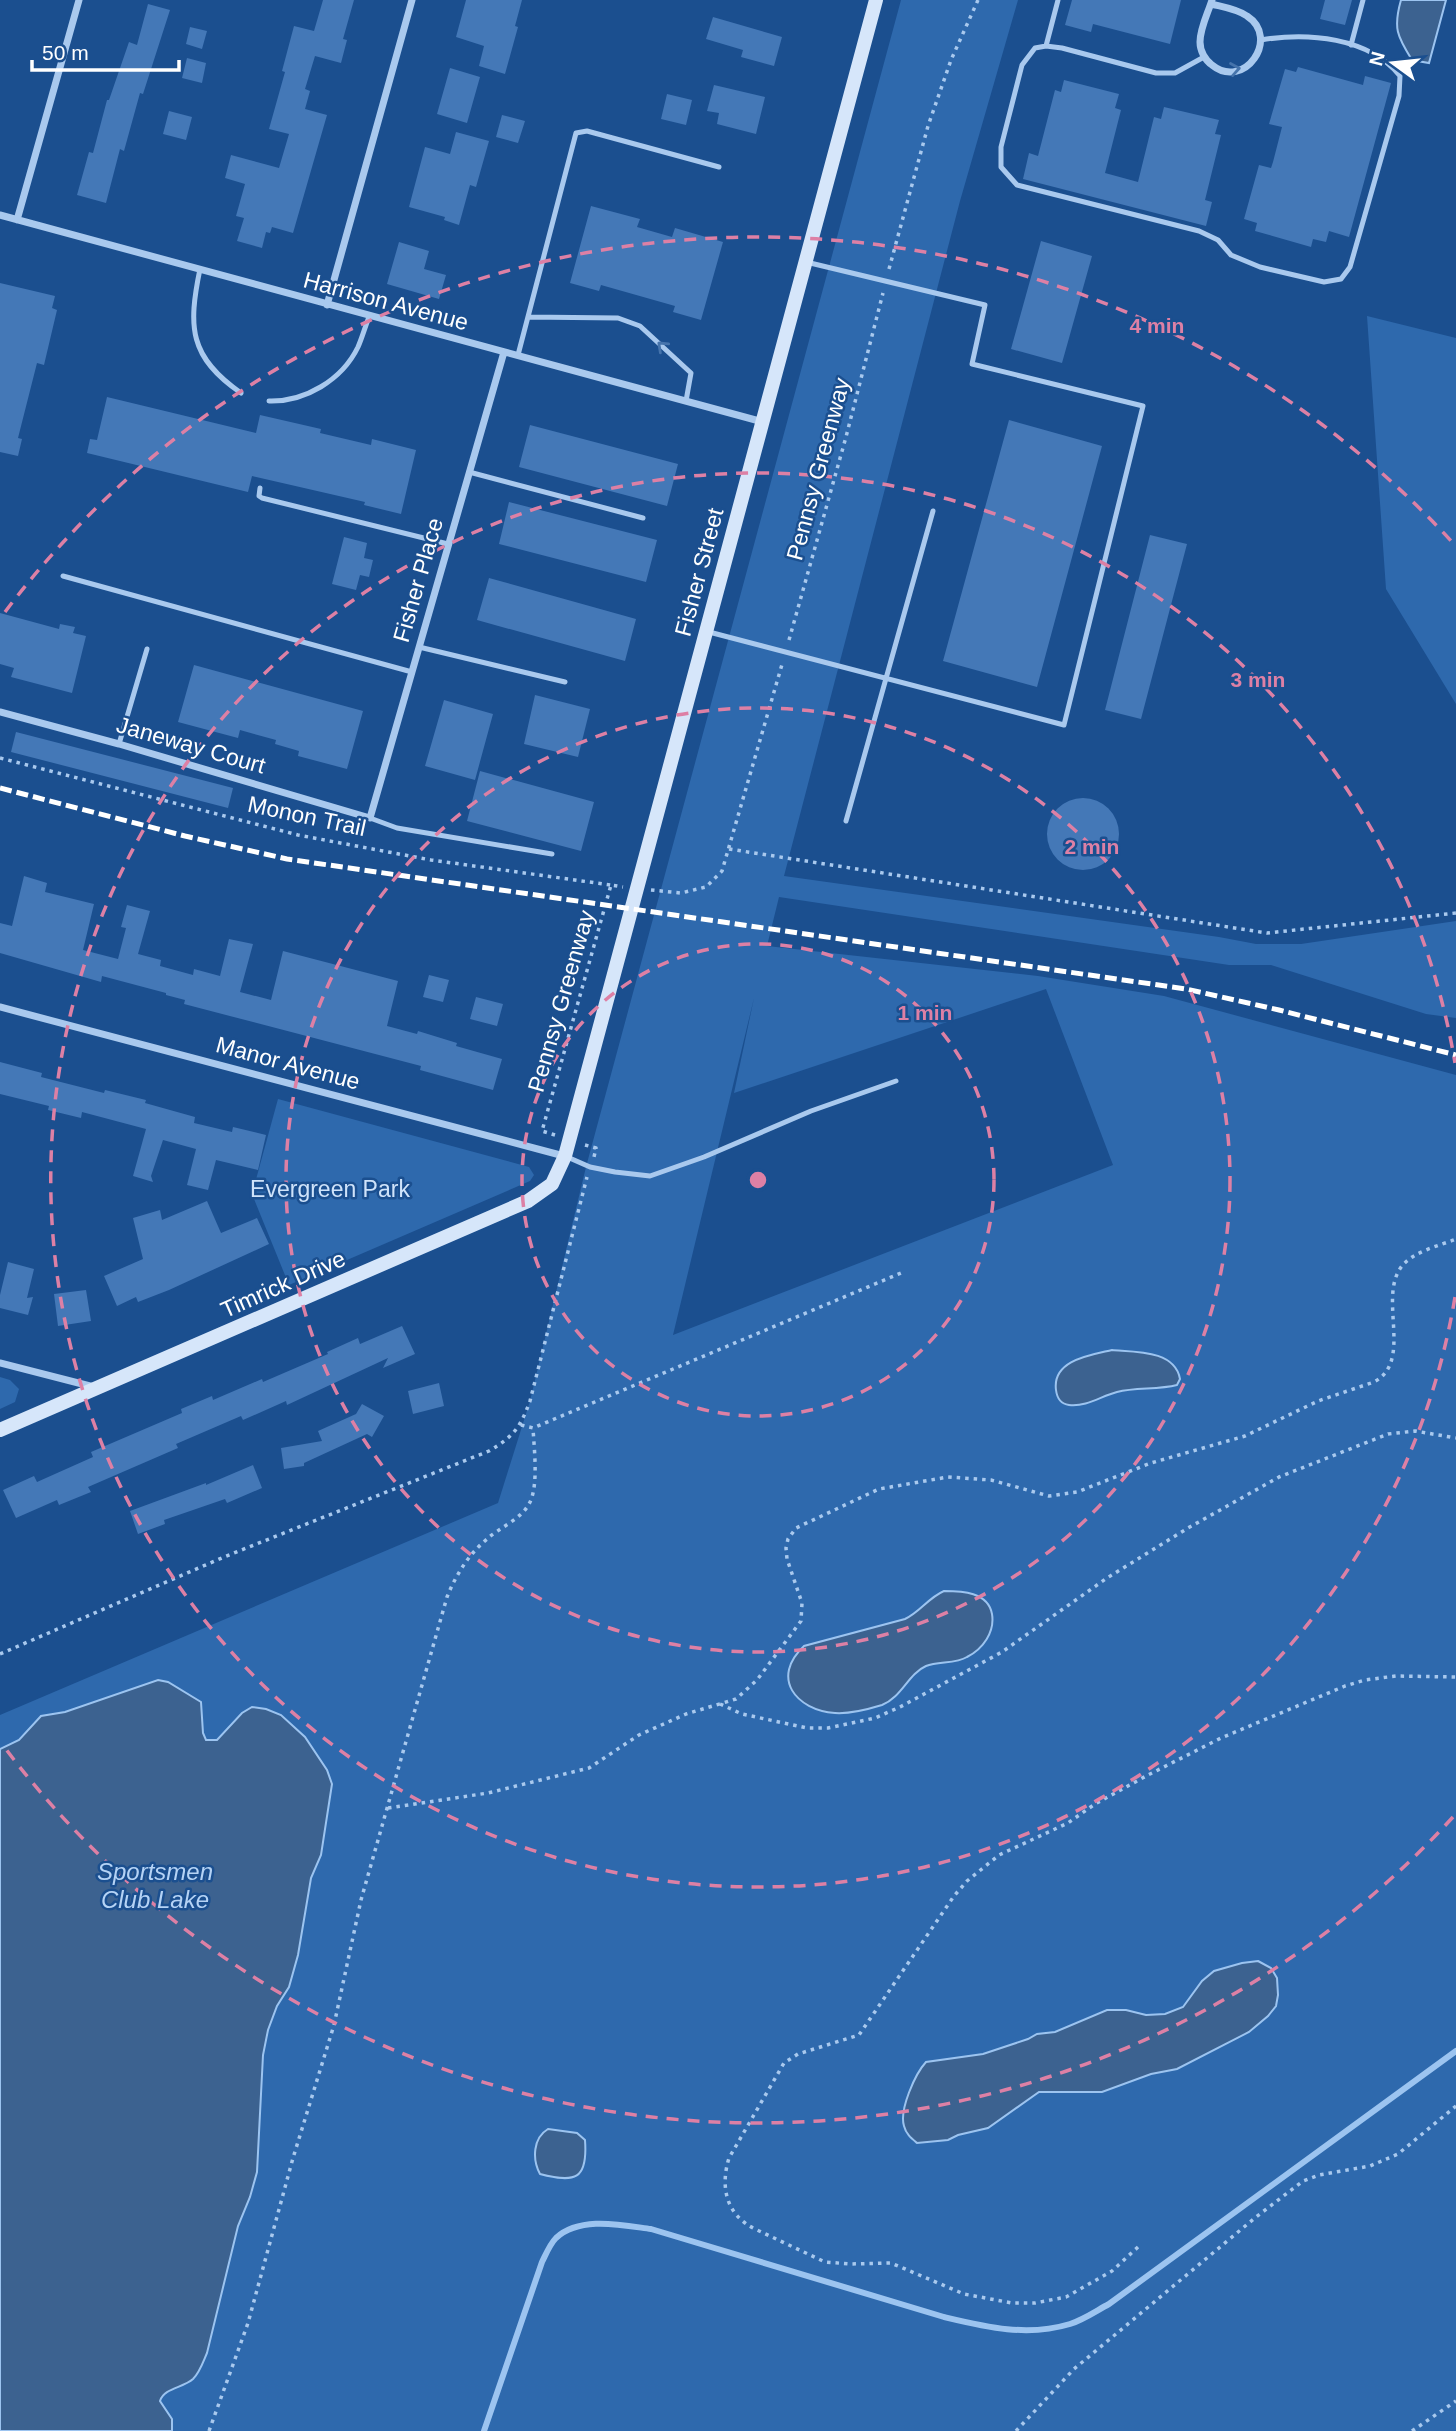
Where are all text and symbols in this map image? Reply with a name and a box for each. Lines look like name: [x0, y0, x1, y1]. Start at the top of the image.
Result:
scale bar: [32, 28, 178, 72]
north arrow: [1358, 28, 1428, 98]
text: 50 m: [42, 41, 89, 64]
text: N: [1365, 49, 1389, 68]
one-way arrow: [1230, 62, 1241, 77]
street label: Harrison Avenue: [301, 266, 471, 336]
text: 4 min: [1130, 314, 1184, 337]
one-way arrow: [657, 342, 670, 354]
street label: Pennsy Greenway: [781, 374, 855, 563]
street label: Fisher Street: [669, 504, 729, 639]
street label: Fisher Place: [388, 515, 448, 645]
text: 3 min: [1231, 668, 1285, 691]
street label: Janeway Court: [114, 711, 269, 779]
street label: Monon Trail: [246, 791, 368, 841]
text: 2 min: [1065, 835, 1119, 858]
street label: Pennsy Greenway: [523, 907, 600, 1095]
text: 1 min: [898, 1001, 952, 1024]
street label: Manor Avenue: [213, 1031, 363, 1095]
centre of rings: [746, 1168, 770, 1192]
park label: Evergreen Park: [250, 1176, 410, 1202]
street label: Timrick Drive: [217, 1245, 349, 1323]
water label: Sportsmen Club Lake: [97, 1858, 213, 1913]

